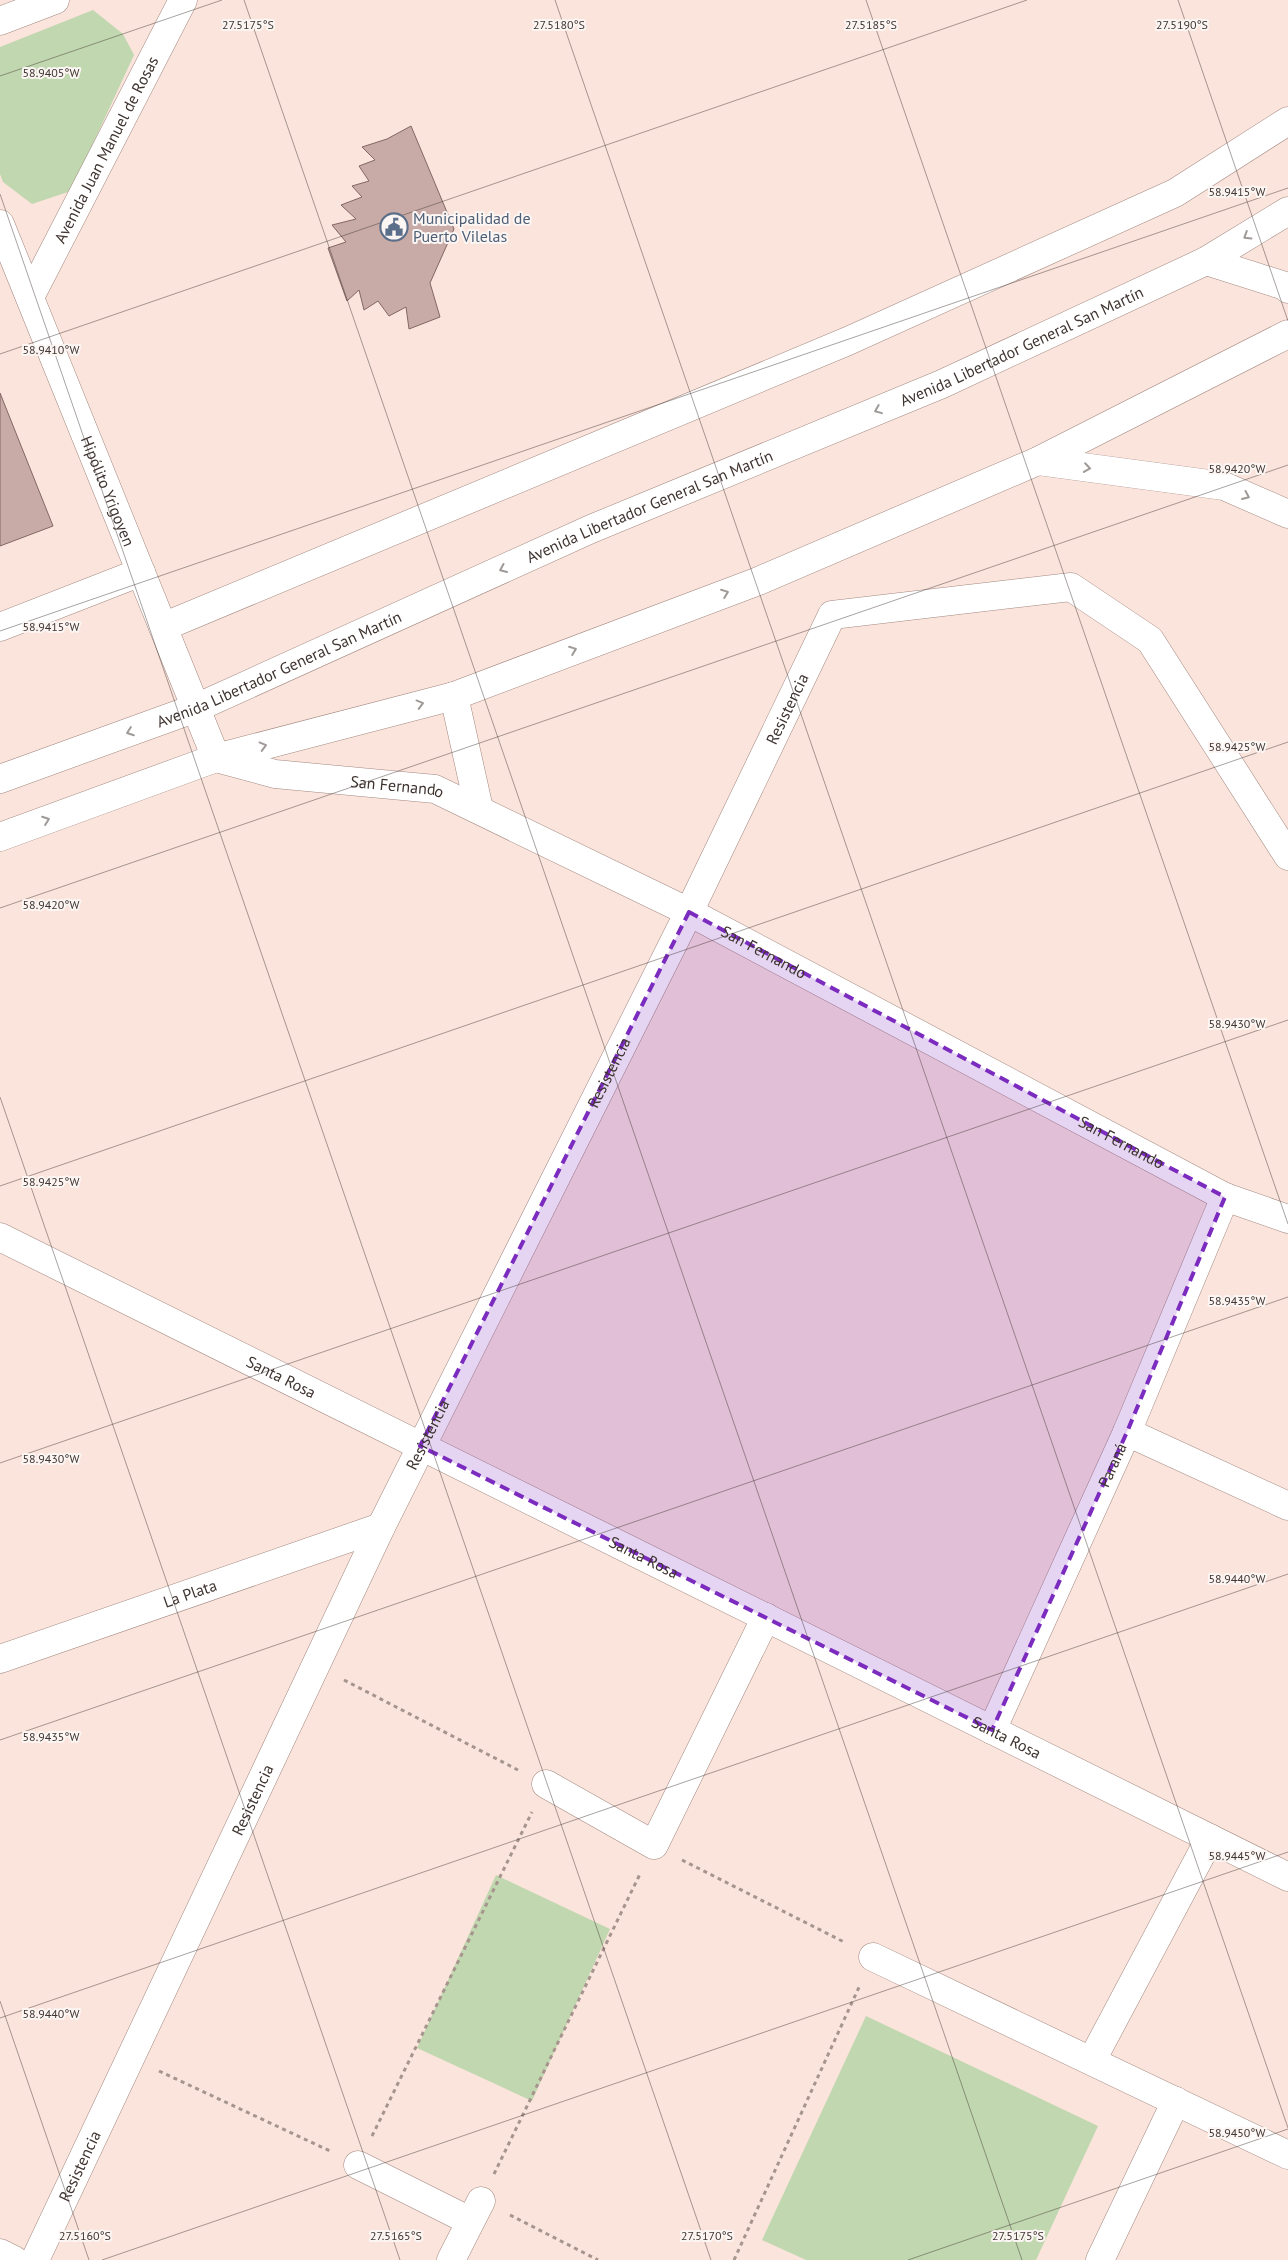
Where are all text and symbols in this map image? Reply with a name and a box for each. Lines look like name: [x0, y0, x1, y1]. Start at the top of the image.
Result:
text: 27.5175°S: [222, 17, 274, 32]
text: 27.5180°S: [533, 17, 585, 32]
text: 27.5185°S: [845, 17, 897, 32]
text: 27.5190°S: [1156, 17, 1208, 32]
street label: Avenida Juan Manuel de Rosas: [50, 52, 163, 246]
text: 58.9405°W: [23, 65, 79, 80]
text: 58.9415°W: [1209, 184, 1265, 199]
place label: Municipalidad de Puerto Vilelas: [413, 208, 531, 246]
public building icon: Municipalidad de Puerto Vilelas: [379, 212, 409, 242]
one-way arrow: [1243, 230, 1252, 240]
street label: Avenida Libertador General San Martín: [897, 282, 1146, 410]
text: 58.9410°W: [23, 342, 79, 357]
one-way arrow: [875, 404, 883, 414]
street label: Hipólito Yrigoyen: [77, 433, 139, 549]
street label: Avenida Libertador General San Martín: [523, 445, 776, 567]
text: 58.9420°W: [1209, 461, 1265, 476]
one-way arrow: [1083, 462, 1091, 473]
one-way arrow: [1241, 489, 1250, 500]
one-way arrow: [499, 562, 508, 573]
one-way arrow: [721, 589, 729, 599]
street label: Avenida Libertador General San Martín: [154, 606, 404, 731]
text: 58.9415°W: [23, 619, 79, 634]
one-way arrow: [569, 646, 577, 656]
street label: Resistencia: [761, 670, 812, 747]
one-way arrow: [416, 700, 424, 710]
one-way arrow: [126, 726, 135, 736]
text: 58.9425°W: [1209, 739, 1265, 754]
one-way arrow: [259, 741, 267, 751]
street label: San Fernando: [350, 771, 448, 802]
one-way arrow: [41, 816, 50, 826]
text: 58.9420°W: [23, 897, 79, 912]
street label: San Fernando: [718, 921, 810, 983]
text: 58.9430°W: [1209, 1016, 1265, 1031]
street label: Resistencia: [583, 1034, 635, 1111]
street label: San Fernando: [1075, 1111, 1168, 1173]
text: 58.9425°W: [23, 1174, 79, 1189]
text: 58.9435°W: [1209, 1293, 1265, 1308]
street label: Santa Rosa: [243, 1351, 319, 1402]
street label: Resistencia: [401, 1396, 453, 1473]
street label: Paraná: [1093, 1440, 1131, 1490]
text: 58.9430°W: [23, 1451, 79, 1466]
street label: Santa Rosa: [606, 1531, 682, 1583]
text: 58.9440°W: [1209, 1571, 1265, 1586]
street label: La Plata: [161, 1575, 219, 1612]
street label: Santa Rosa: [969, 1712, 1045, 1763]
text: 58.9435°W: [23, 1729, 79, 1744]
street label: Resistencia: [227, 1761, 278, 1838]
text: 58.9445°W: [1209, 1848, 1265, 1863]
text: 58.9440°W: [23, 2006, 79, 2021]
text: 58.9450°W: [1209, 2125, 1265, 2140]
street label: Resistencia: [54, 2127, 105, 2205]
text: 27.5160°S: [59, 2228, 111, 2243]
text: 27.5165°S: [370, 2228, 422, 2243]
text: 27.5170°S: [681, 2228, 733, 2243]
text: 27.5175°S: [992, 2228, 1044, 2243]

